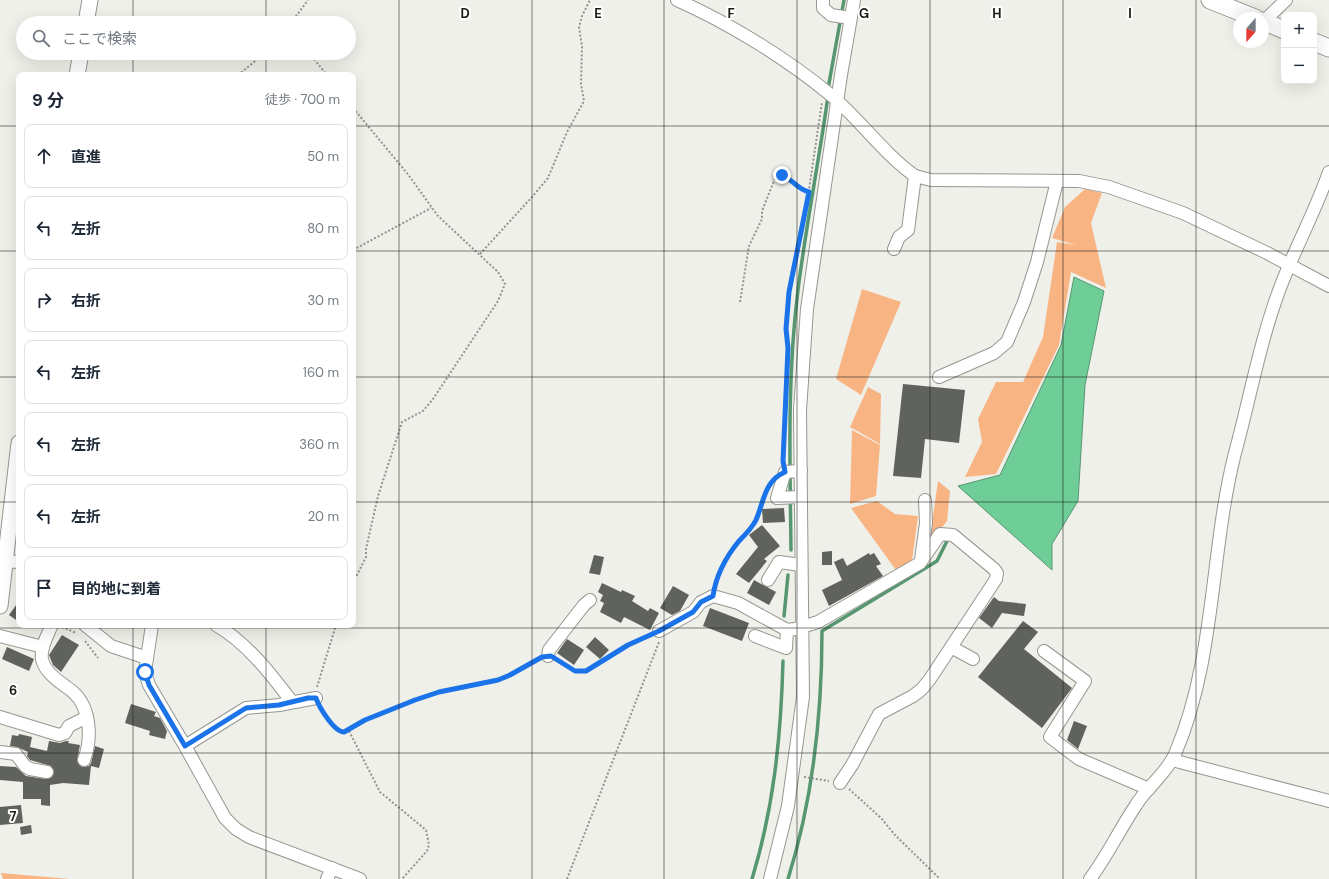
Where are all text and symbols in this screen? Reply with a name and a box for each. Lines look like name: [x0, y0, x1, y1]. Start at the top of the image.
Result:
text: D: [460, 5, 470, 22]
text: E: [594, 5, 602, 22]
text: F: [727, 5, 735, 22]
text: G: [859, 5, 869, 22]
text: H: [992, 5, 1002, 22]
text: I: [1128, 5, 1132, 22]
north arrow: [1233, 12, 1269, 48]
map controls: [1281, 12, 1317, 84]
button: +: [1281, 12, 1317, 48]
search box: [16, 16, 356, 60]
icon: search: [30, 27, 52, 49]
text: ここで検索: [62, 29, 137, 49]
button: −: [1281, 48, 1317, 84]
text: 9 分: [32, 89, 64, 111]
text: 徒歩 · 700 m: [265, 91, 340, 108]
icon: ahead: [33, 145, 55, 167]
text: 直進: [71, 147, 101, 167]
text: 50 m: [307, 148, 339, 165]
route end: [773, 166, 791, 184]
icon: left: [33, 217, 55, 239]
text: 左折: [71, 219, 101, 239]
text: 80 m: [307, 220, 339, 237]
icon: right: [33, 289, 55, 311]
text: 右折: [71, 291, 101, 311]
text: 30 m: [307, 292, 339, 309]
icon: left: [33, 361, 55, 383]
text: 左折: [71, 363, 101, 383]
text: 160 m: [303, 364, 339, 381]
icon: left: [33, 433, 55, 455]
text: 左折: [71, 435, 101, 455]
text: 360 m: [299, 436, 339, 453]
icon: left: [33, 505, 55, 527]
text: 左折: [71, 507, 101, 527]
text: 20 m: [308, 508, 339, 525]
icon: arrive: [33, 577, 55, 599]
text: 目的地に到着: [71, 579, 161, 599]
route start: [136, 663, 154, 681]
text: 6: [9, 682, 17, 699]
text: 7: [10, 808, 17, 825]

